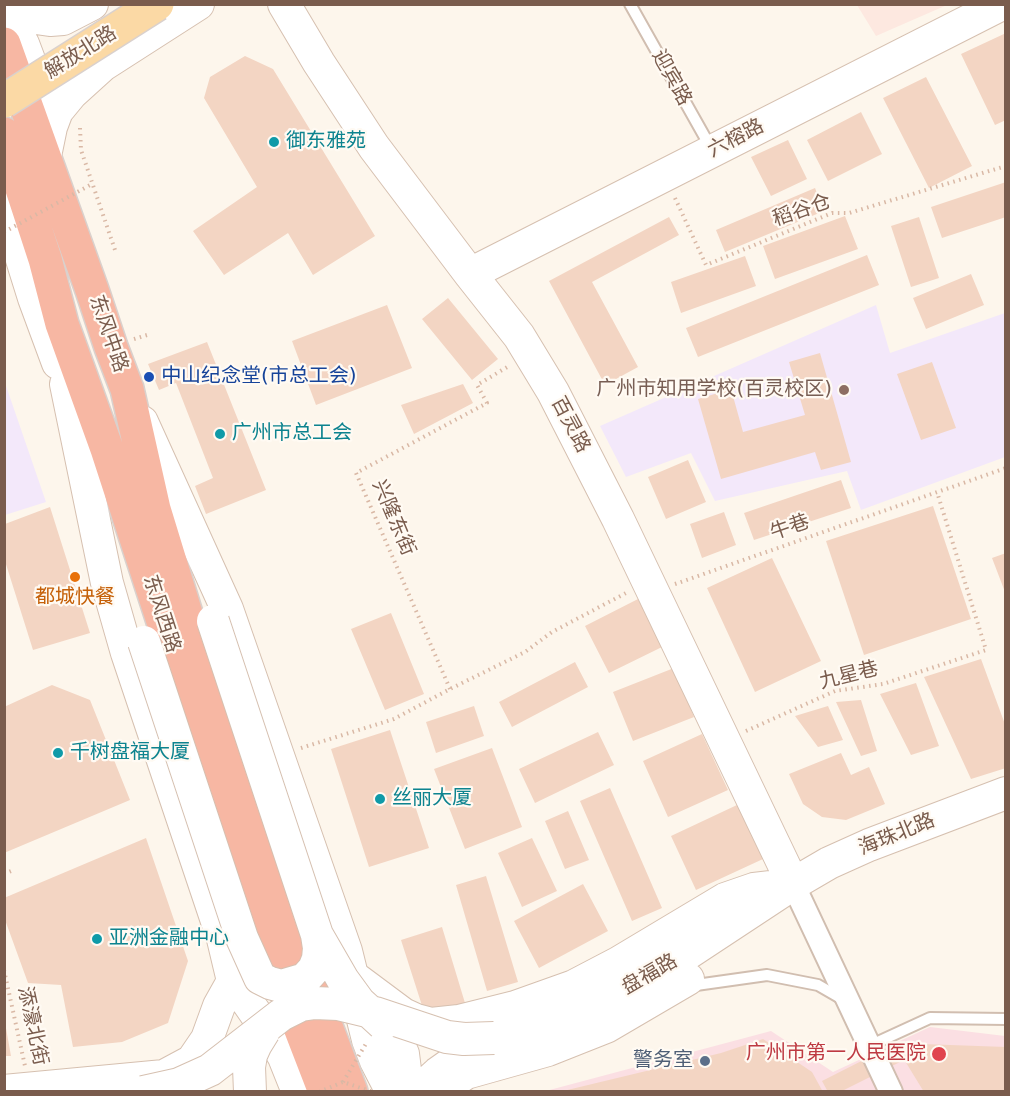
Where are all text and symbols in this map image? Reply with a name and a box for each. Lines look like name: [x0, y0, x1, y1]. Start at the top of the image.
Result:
street label: 解放北路: [41, 22, 121, 84]
street label: 迎宾路: [646, 46, 696, 110]
street label: 六榕路: [704, 115, 768, 163]
place label: 御东雅苑: [286, 130, 366, 154]
marker: 御东雅苑: [267, 135, 281, 149]
street label: 稻谷仓: [770, 190, 834, 232]
street label: 东风中路: [84, 292, 132, 376]
place label: 中山纪念堂(市总工会): [161, 365, 357, 389]
marker: 中山纪念堂(市总工会): [142, 370, 156, 384]
place label: 广州市知用学校(百灵校区): [596, 378, 832, 402]
marker: 广州市知用学校(百灵校区): [837, 383, 851, 397]
street label: 百灵路: [545, 393, 595, 457]
place label: 广州市总工会: [232, 422, 352, 446]
marker: 广州市总工会: [213, 427, 227, 441]
street label: 兴隆东街: [366, 476, 420, 560]
street label: 牛巷: [767, 510, 813, 546]
marker: 都城快餐: [68, 570, 82, 584]
street label: 东风西路: [137, 572, 185, 656]
place label: 都城快餐: [35, 586, 115, 610]
street label: 九星巷: [817, 657, 881, 695]
place label: 千树盘福大厦: [70, 741, 190, 765]
marker: 千树盘福大厦: [51, 746, 65, 760]
place label: 丝丽大厦: [392, 787, 472, 811]
marker: 丝丽大厦: [373, 792, 387, 806]
street label: 海珠北路: [855, 809, 939, 861]
place label: 亚洲金融中心: [109, 927, 229, 951]
marker: 亚洲金融中心: [90, 932, 104, 946]
street label: 盘福路: [618, 950, 682, 1000]
street label: 添濠北街: [12, 984, 52, 1068]
place label: 广州市第一人民医院: [746, 1042, 926, 1066]
marker: 广州市第一人民医院: [930, 1045, 948, 1063]
place label: 警务室: [633, 1049, 693, 1073]
marker: 警务室: [698, 1054, 712, 1068]

